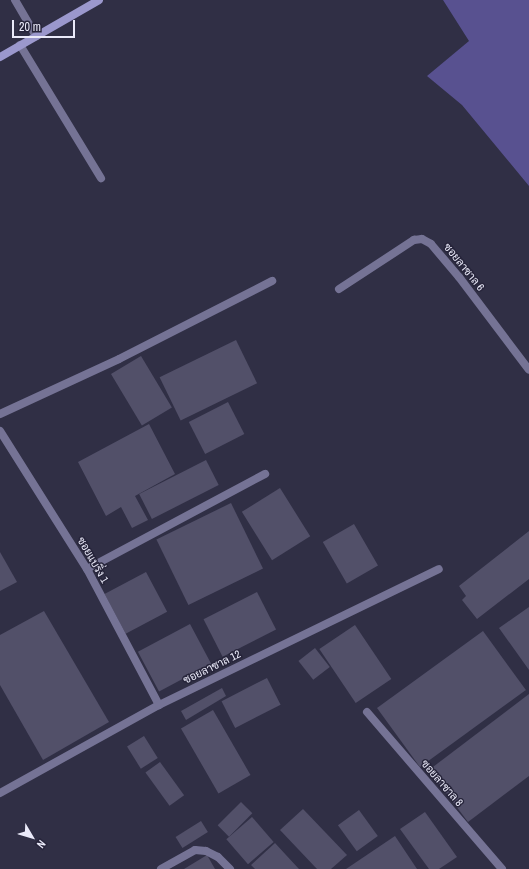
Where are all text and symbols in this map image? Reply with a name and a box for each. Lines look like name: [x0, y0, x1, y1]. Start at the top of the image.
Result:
scale bar: [14, 12, 77, 38]
text: 20 m: [19, 19, 41, 35]
street label: ซอยลาซาล 6: [441, 241, 487, 293]
street label: ซอยแบริ่ง 1: [75, 535, 111, 585]
street label: ซอยลาซาล 12: [181, 647, 243, 687]
street label: ซอยลาซาล 8: [418, 757, 466, 809]
north arrow: [12, 817, 52, 857]
text: N: [34, 838, 49, 851]

